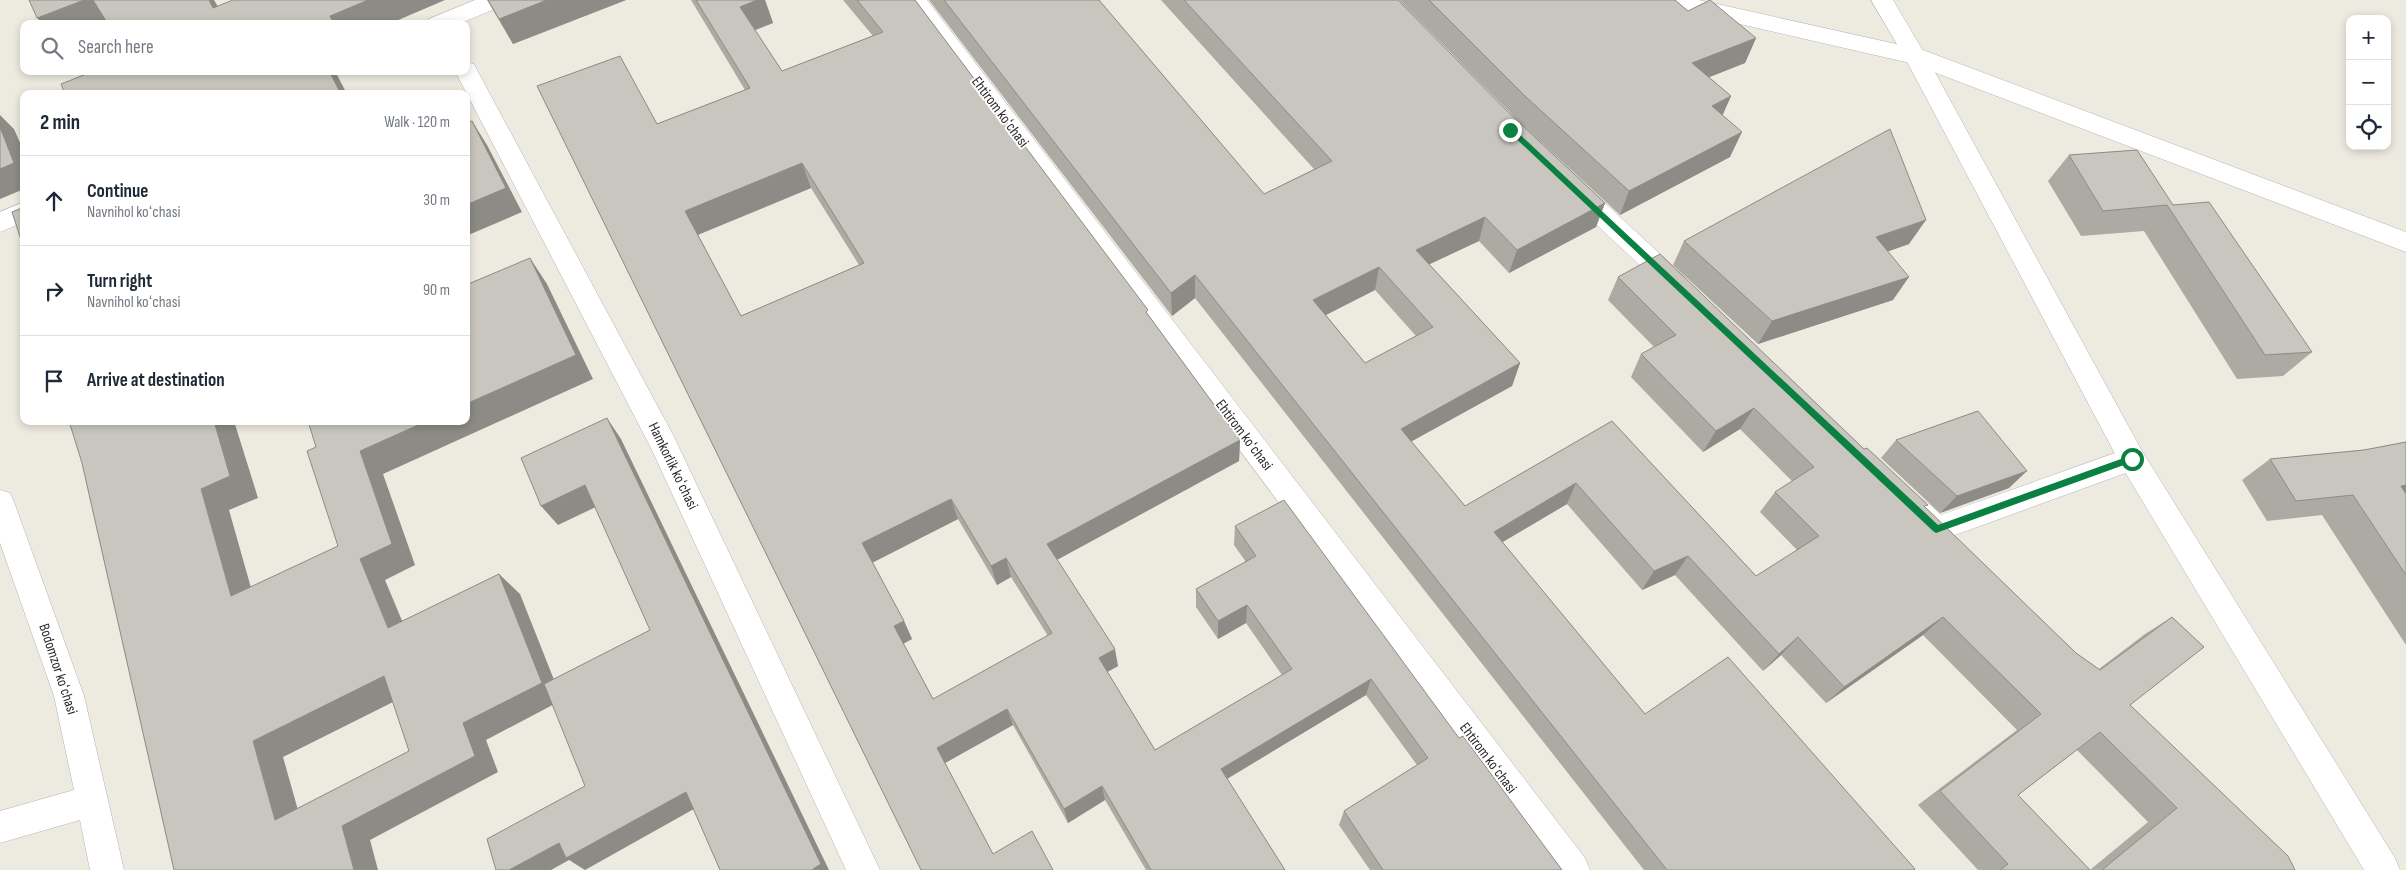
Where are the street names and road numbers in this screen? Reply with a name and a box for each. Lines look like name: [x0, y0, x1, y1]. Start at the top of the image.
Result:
street label: Ehtirom koʻchasi: [967, 73, 1033, 151]
street label: Ehtirom koʻchasi: [1211, 396, 1277, 474]
street label: Hamkorlik koʻchasi: [644, 419, 702, 513]
street label: Bodomzor koʻchasi: [34, 621, 82, 717]
street label: Ehtirom koʻchasi: [1455, 719, 1521, 797]

